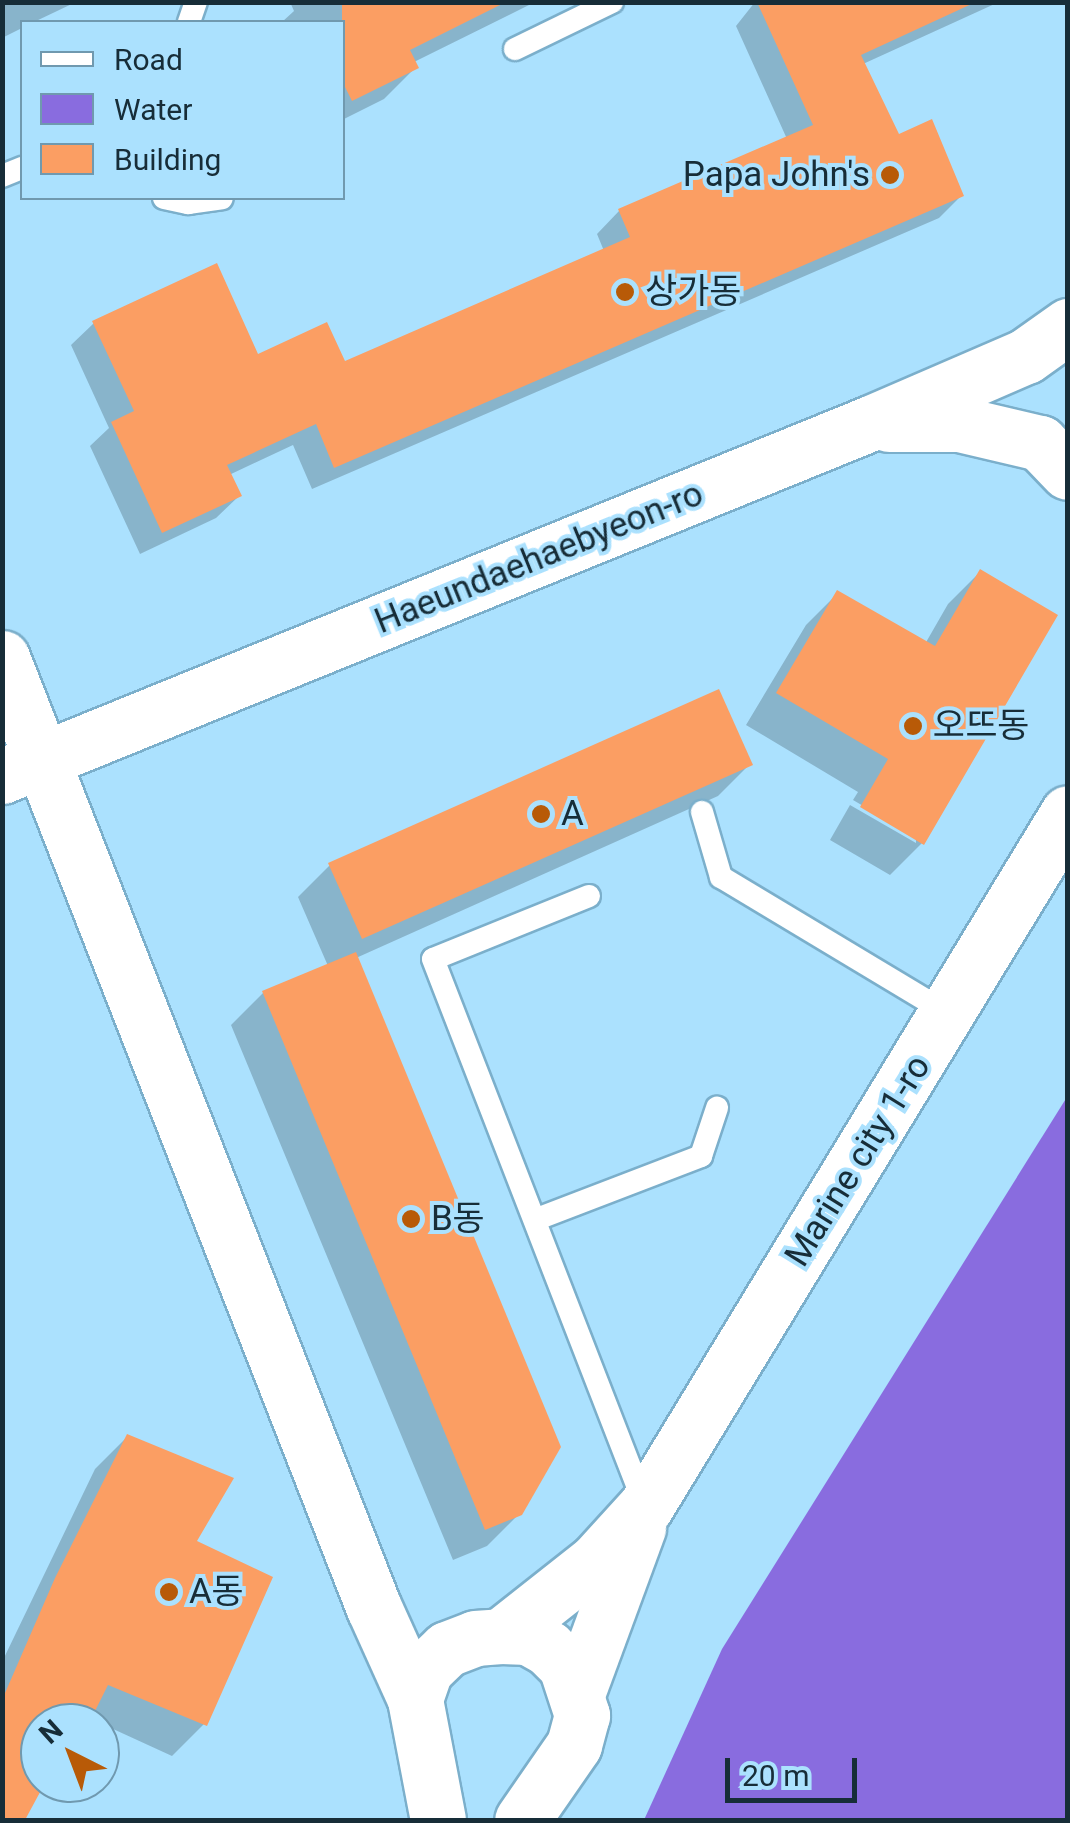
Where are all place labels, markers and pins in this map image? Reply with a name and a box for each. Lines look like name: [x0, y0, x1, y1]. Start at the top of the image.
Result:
place label: Papa John's: [683, 154, 870, 196]
marker: Papa John's: [879, 164, 901, 186]
place label: 상가동: [645, 271, 742, 313]
marker: 상가동: [614, 281, 636, 303]
place label: 오뜨동: [933, 705, 1030, 747]
marker: 오뜨동: [902, 715, 924, 737]
place label: A: [561, 793, 584, 835]
marker: A: [530, 803, 552, 825]
place label: B동: [431, 1198, 485, 1240]
marker: B동: [400, 1208, 422, 1230]
place label: A동: [189, 1571, 244, 1613]
marker: A동: [158, 1581, 180, 1603]

